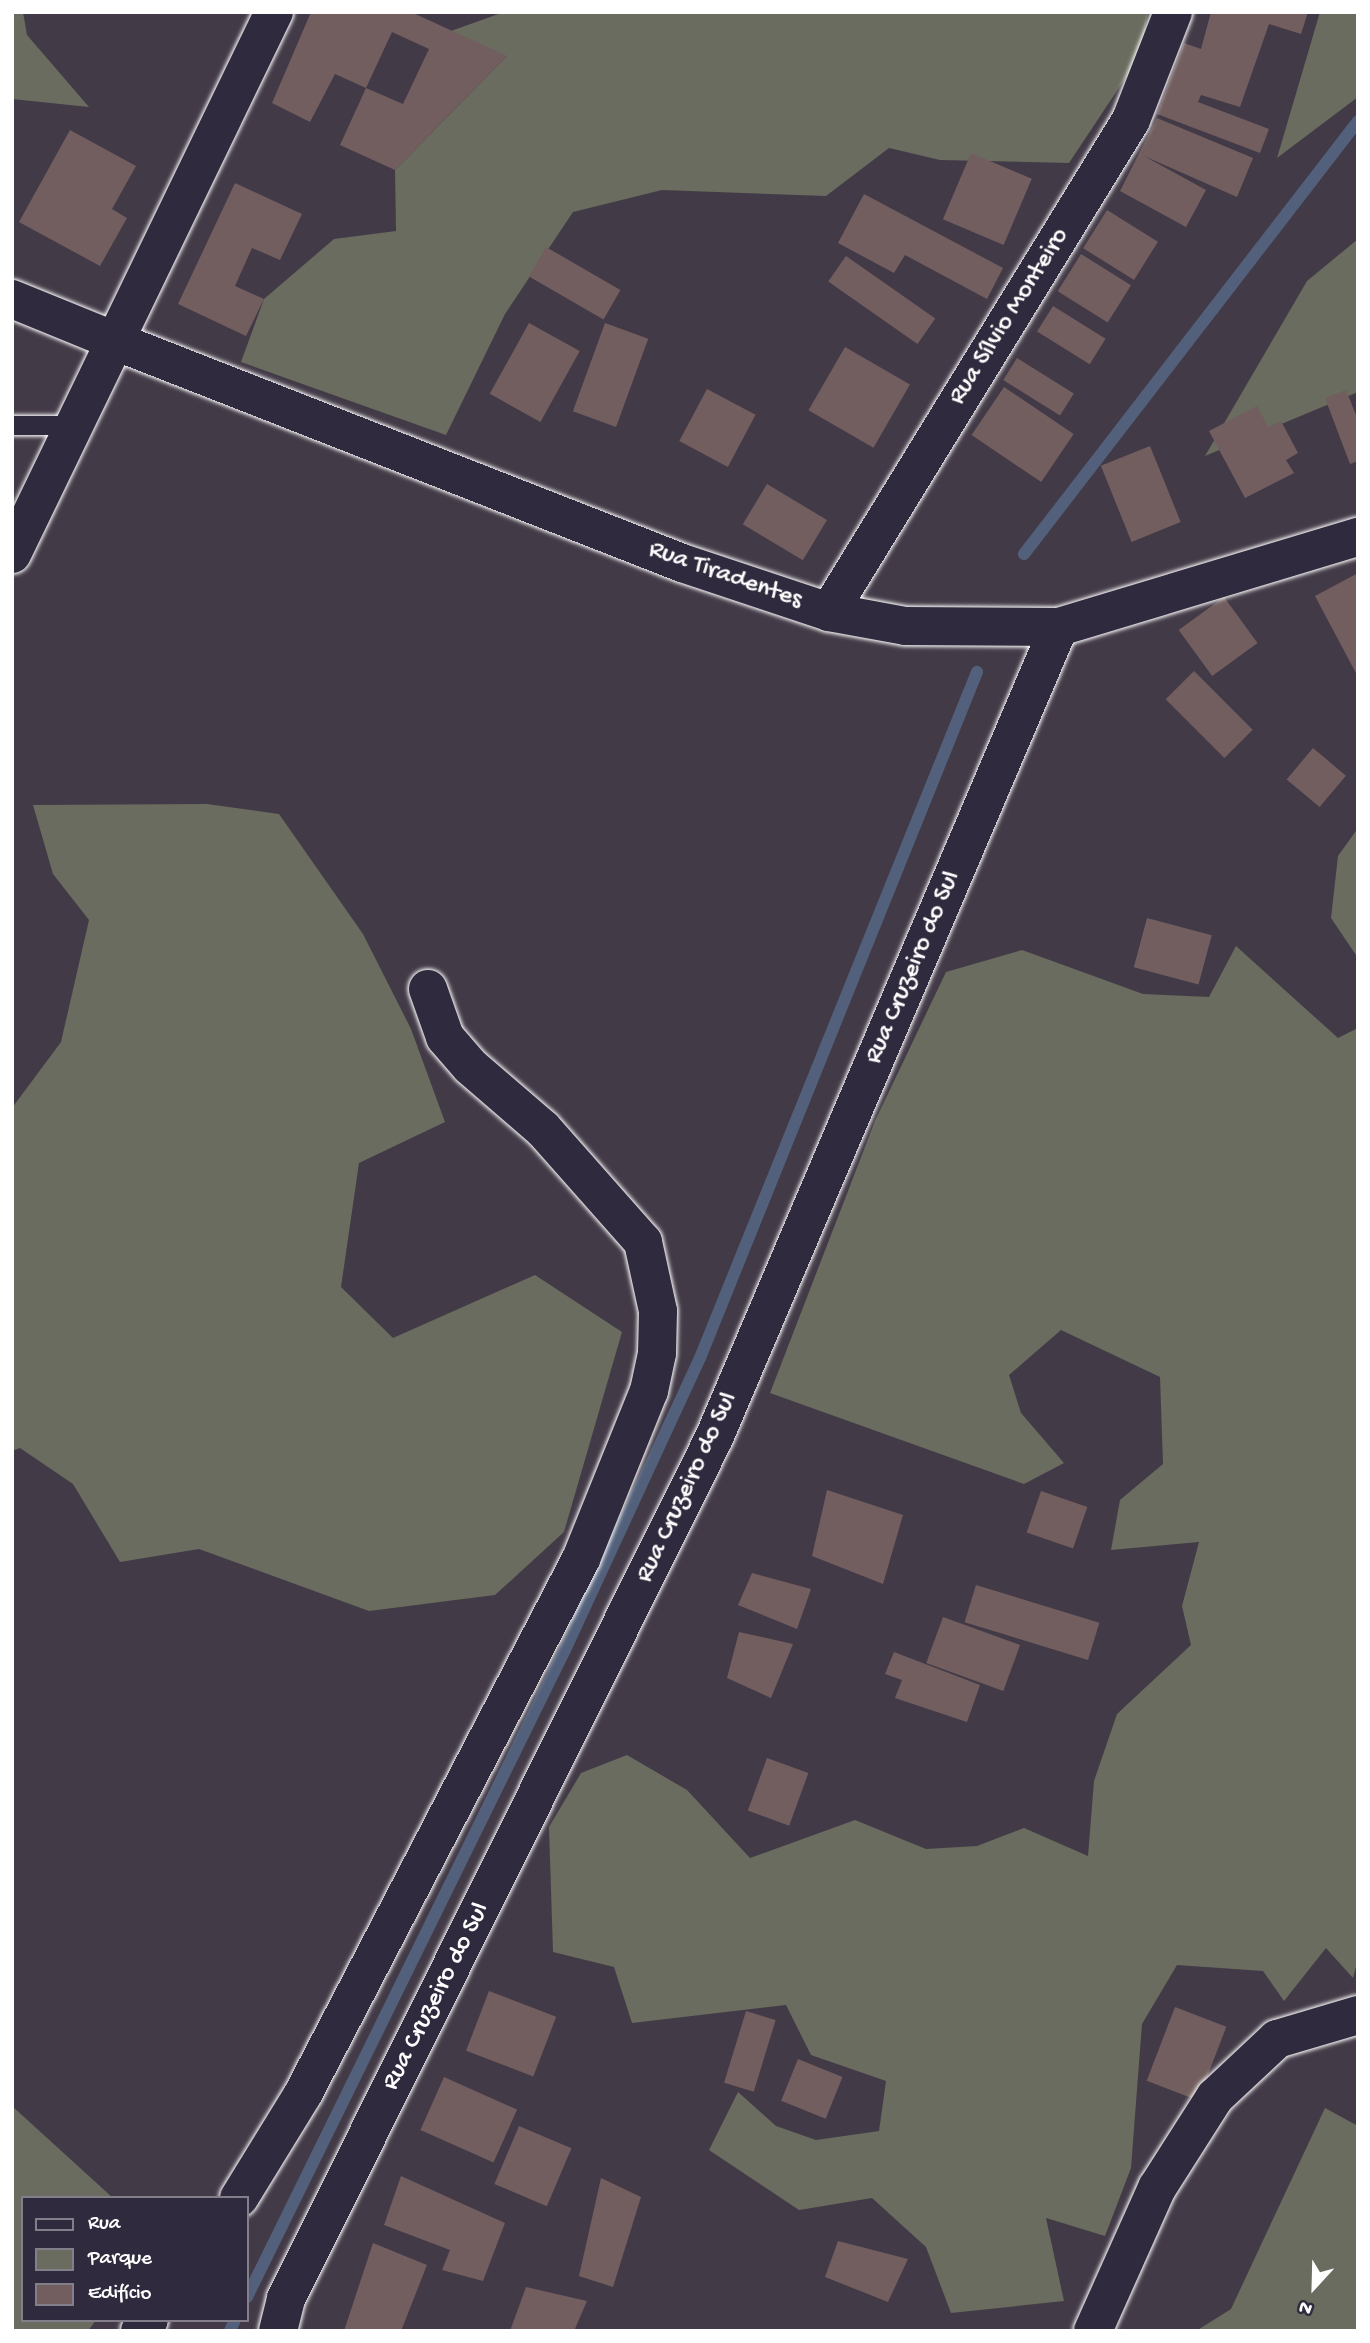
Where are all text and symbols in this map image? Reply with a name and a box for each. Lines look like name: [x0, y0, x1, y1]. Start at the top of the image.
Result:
street label: Rua Sílvio Monteiro: [943, 223, 1077, 411]
street label: Rua Tiradentes: [644, 535, 806, 617]
street label: Rua Cruzeiro do Sul: [859, 867, 969, 1069]
street label: Rua Cruzeiro do Sul: [630, 1388, 746, 1588]
street label: Rua Cruzeiro do Sul: [376, 1898, 498, 2096]
legend: [21, 2196, 248, 2322]
text: Rua: [88, 2212, 121, 2237]
text: Parque: [88, 2247, 152, 2272]
north arrow: [1279, 2252, 1349, 2322]
text: Edifício: [88, 2282, 152, 2307]
text: N: [1296, 2294, 1316, 2320]

